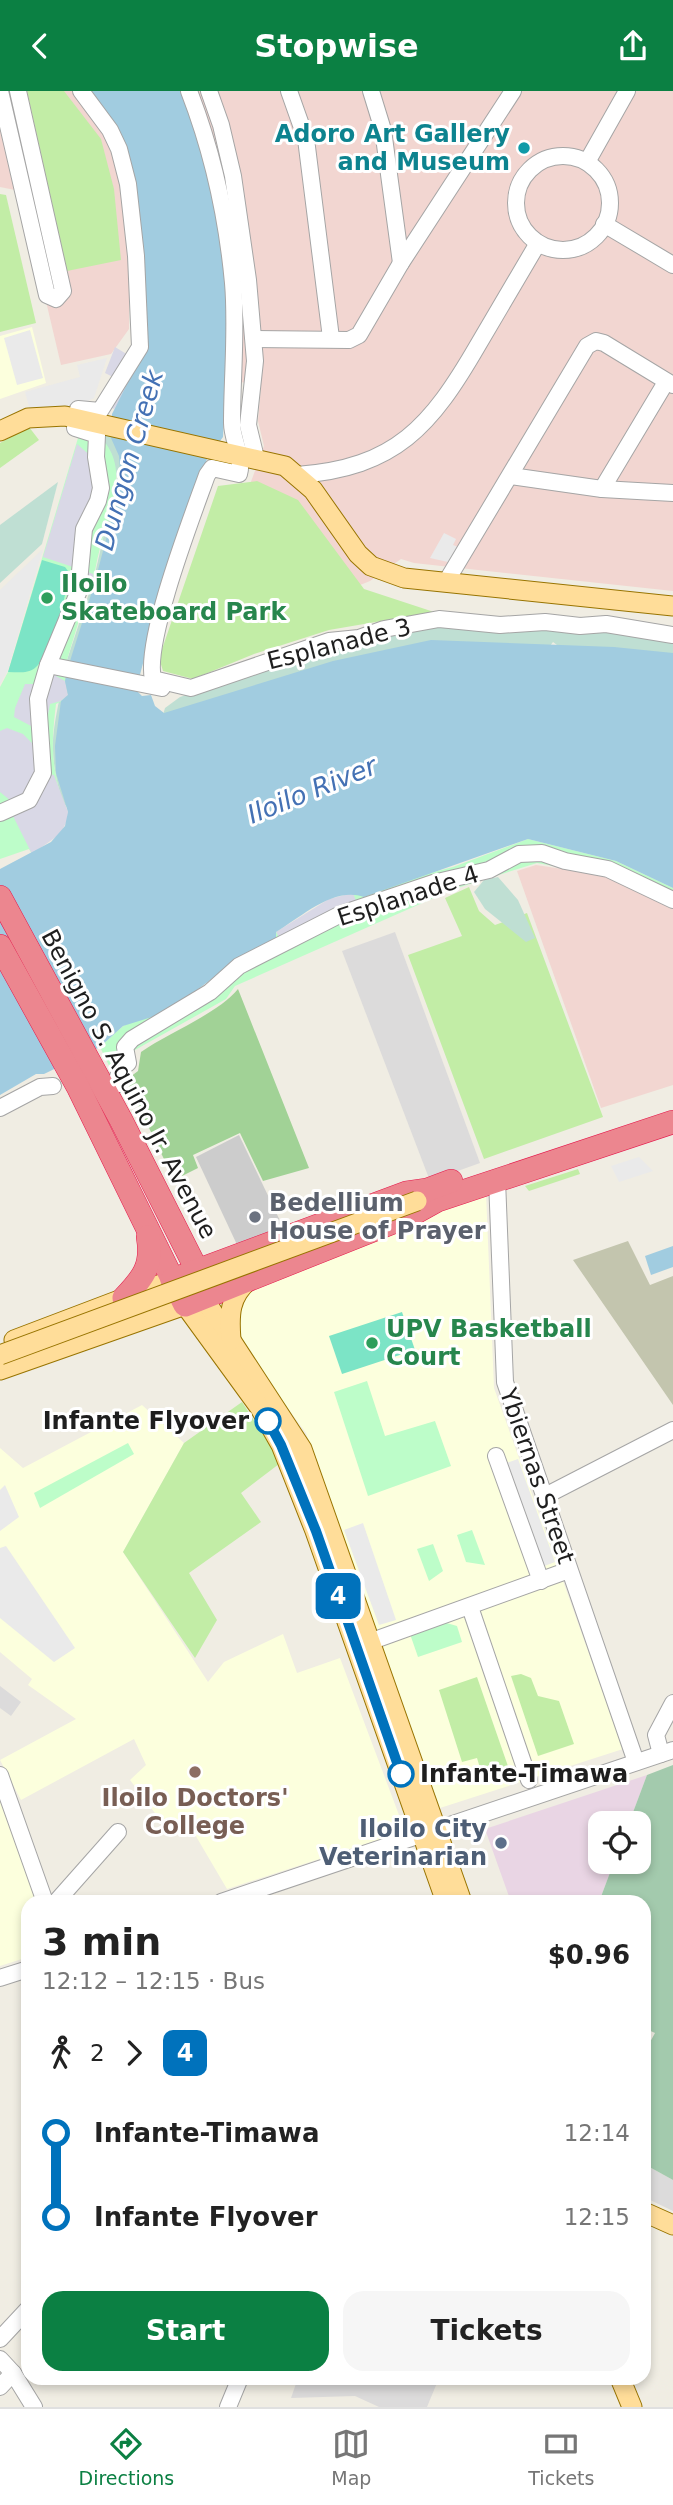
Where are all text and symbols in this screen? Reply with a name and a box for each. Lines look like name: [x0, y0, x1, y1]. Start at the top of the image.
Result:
icon: back: [21, 27, 59, 65]
text: Stopwise: [254, 27, 419, 65]
icon: share: [614, 27, 652, 65]
place label: Adoro Art Gallery and Museum: [275, 120, 510, 176]
marker: Adoro Art Gallery and Museum: [516, 140, 532, 156]
water label: Dungon Creek: [89, 366, 169, 554]
place label: Iloilo Skateboard Park: [61, 570, 287, 626]
marker: Iloilo Skateboard Park: [39, 590, 55, 606]
street label: Esplanade 3: [264, 613, 414, 675]
water label: Iloilo River: [243, 750, 383, 830]
street label: Esplanade 4: [334, 860, 482, 932]
street label: Benigno S. Aquino Jr. Avenue: [35, 925, 223, 1243]
place label: Bedellium House of Prayer: [269, 1189, 486, 1245]
marker: Bedellium House of Prayer: [247, 1209, 263, 1225]
place label: UPV Basketball Court: [386, 1315, 592, 1371]
marker: UPV Basketball Court: [364, 1335, 380, 1351]
street label: Ybiernas Street: [494, 1384, 580, 1567]
place label: Infante Flyover: [43, 1407, 249, 1435]
marker: Infante Flyover: [255, 1408, 281, 1434]
line badge: 4: [315, 1573, 361, 1619]
text: 4: [330, 1582, 346, 1610]
place label: Infante-Timawa: [420, 1760, 628, 1788]
marker: Infante-Timawa: [388, 1761, 414, 1787]
marker: Iloilo Doctors' College: [187, 1764, 203, 1780]
place label: Iloilo Doctors' College: [101, 1784, 289, 1840]
map controls: [588, 1811, 651, 1874]
button: locate: [588, 1811, 651, 1874]
place label: Iloilo City Veterinarian: [319, 1815, 487, 1871]
marker: Iloilo City Veterinarian: [493, 1835, 509, 1851]
text: 3 min: [42, 1920, 161, 1964]
text: $0.96: [548, 1940, 630, 1970]
text: 12:12 – 12:15 · Bus: [42, 1968, 265, 1994]
icon: walk: [42, 2034, 80, 2072]
icon: forward: [115, 2034, 153, 2072]
text: 4: [177, 2039, 193, 2067]
text: 2: [90, 2040, 105, 2066]
text: Infante-Timawa: [94, 2118, 319, 2148]
text: 12:14: [564, 2120, 630, 2146]
text: Infante Flyover: [94, 2202, 318, 2232]
text: 12:15: [564, 2204, 630, 2230]
button: Start: [42, 2291, 329, 2371]
button: Tickets: [343, 2291, 630, 2371]
tab: Directions: [79, 2425, 174, 2489]
tab: Map: [331, 2425, 371, 2489]
tab: Tickets: [528, 2425, 594, 2489]

